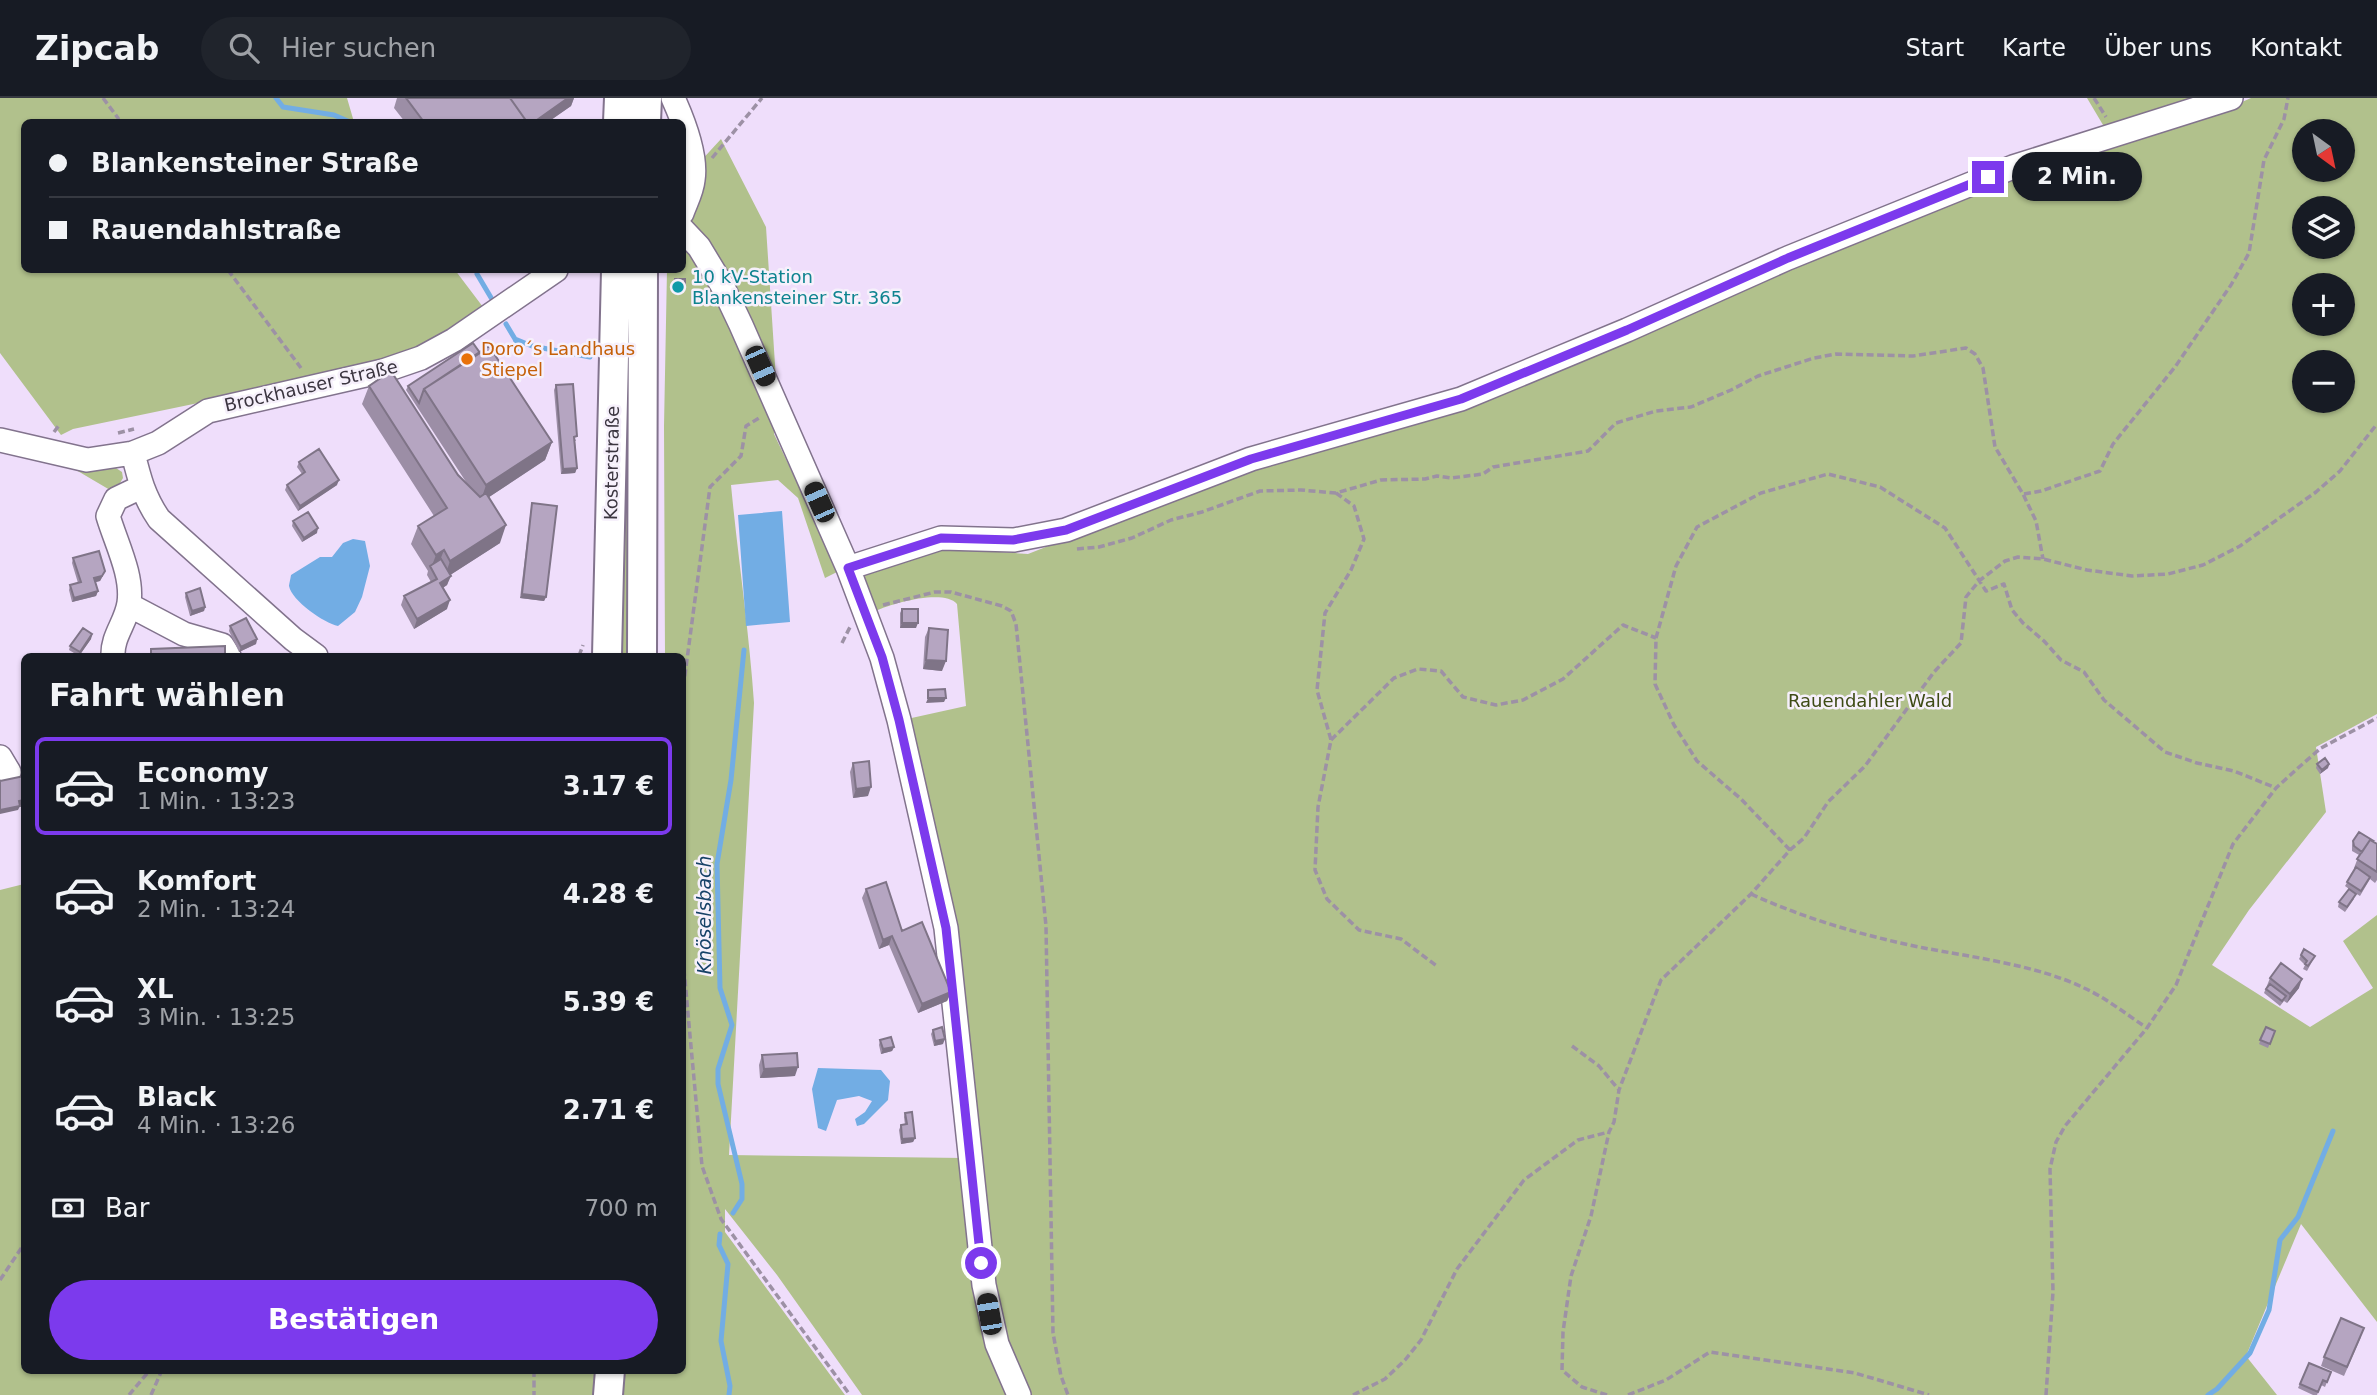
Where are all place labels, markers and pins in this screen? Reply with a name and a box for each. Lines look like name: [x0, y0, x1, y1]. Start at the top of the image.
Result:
place label: 10 kV-Station Blankensteiner Str. 365: [692, 266, 902, 308]
marker: 10 kV-Station Blankensteiner Str. 365: [670, 279, 686, 295]
place label: Doro´s Landhaus Stiepel: [481, 338, 635, 380]
marker: Doro´s Landhaus Stiepel: [459, 351, 475, 367]

